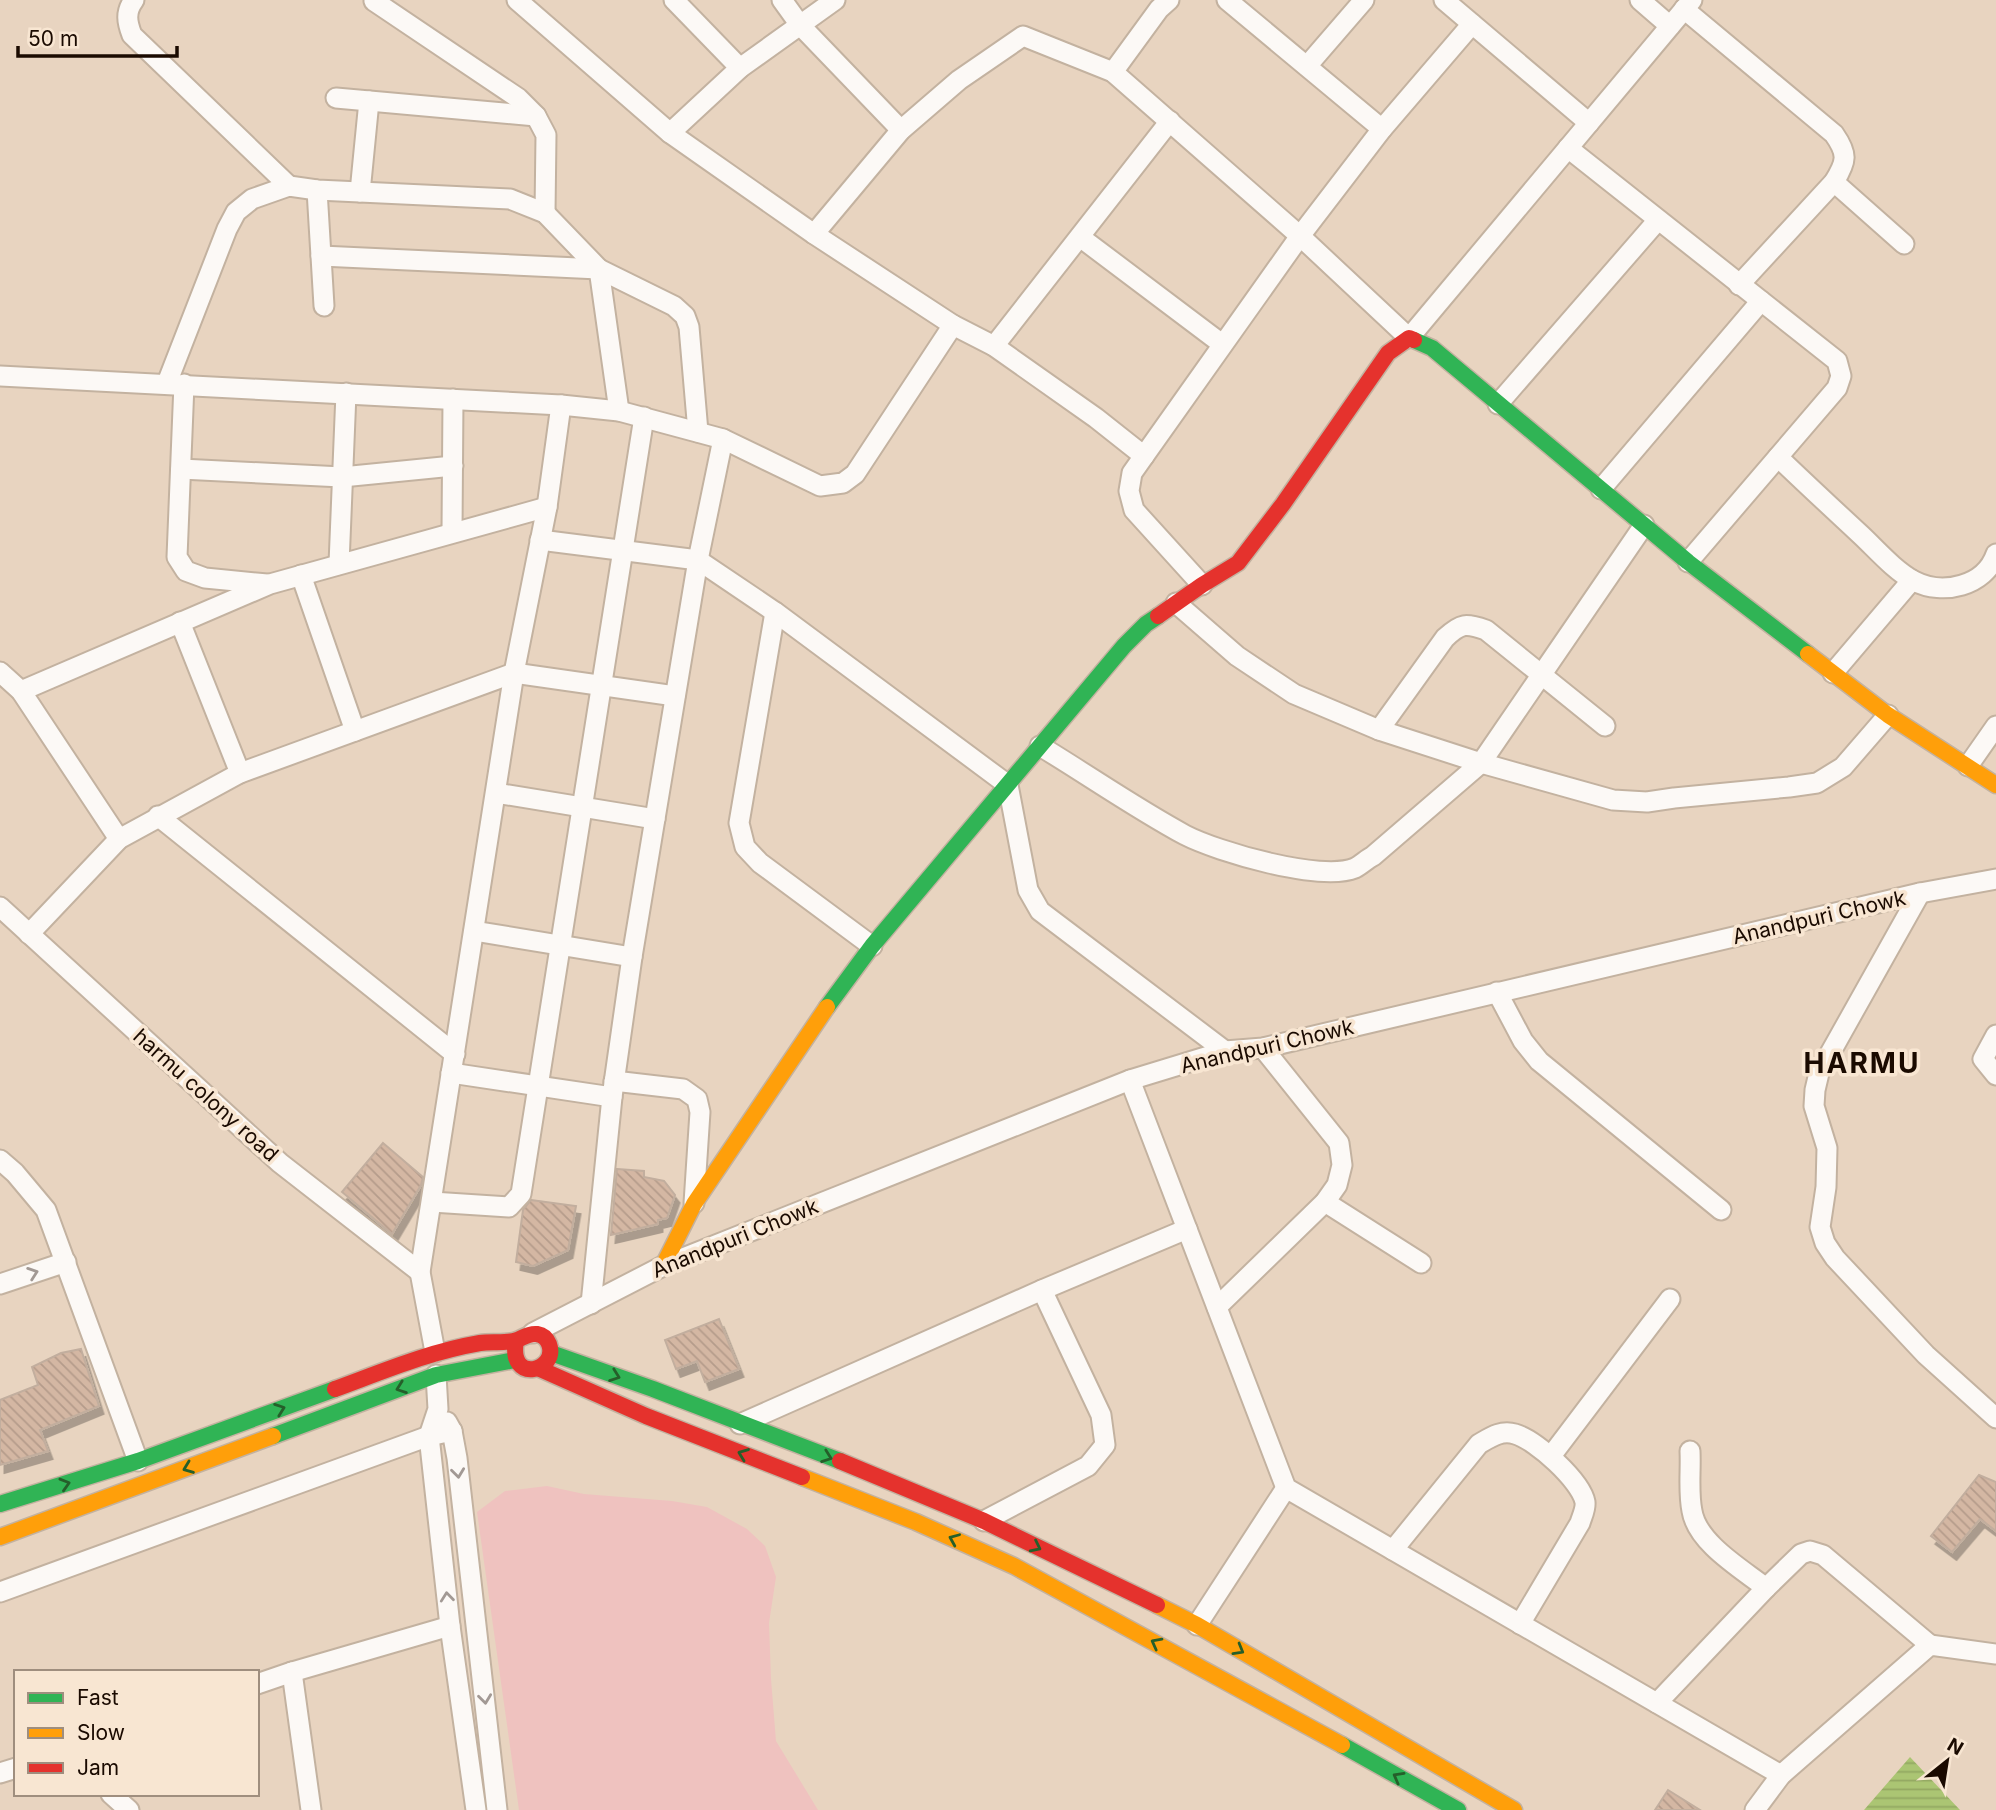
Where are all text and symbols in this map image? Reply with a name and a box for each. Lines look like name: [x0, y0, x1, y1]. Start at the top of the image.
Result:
scale bar: [18, 14, 177, 58]
text: 50 m: [28, 26, 78, 51]
street label: Anandpuri Chowk: [1730, 885, 1909, 949]
street label: Anandpuri Chowk: [1178, 1014, 1357, 1078]
street label: harmu colony road: [128, 1023, 284, 1167]
district label: HARMU: [1804, 1046, 1920, 1080]
street label: Anandpuri Chowk: [648, 1193, 822, 1283]
one-way arrow: [26, 1267, 39, 1281]
one-way arrow: [608, 1368, 620, 1382]
one-way arrow: [396, 1380, 408, 1394]
one-way arrow: [273, 1403, 285, 1417]
one-way arrow: [738, 1448, 750, 1462]
one-way arrow: [821, 1448, 833, 1462]
one-way arrow: [183, 1459, 195, 1473]
one-way arrow: [451, 1467, 466, 1479]
one-way arrow: [59, 1477, 71, 1492]
one-way arrow: [949, 1533, 961, 1547]
one-way arrow: [1029, 1538, 1041, 1552]
one-way arrow: [439, 1591, 454, 1603]
one-way arrow: [1151, 1638, 1164, 1651]
one-way arrow: [1232, 1642, 1244, 1655]
legend: [14, 1670, 259, 1796]
text: Fast: [77, 1685, 119, 1710]
one-way arrow: [477, 1693, 492, 1705]
text: Slow: [77, 1720, 125, 1745]
north arrow: [1912, 1726, 1982, 1796]
text: N: [1943, 1733, 1967, 1760]
text: Jam: [77, 1755, 119, 1780]
one-way arrow: [1393, 1772, 1406, 1785]

